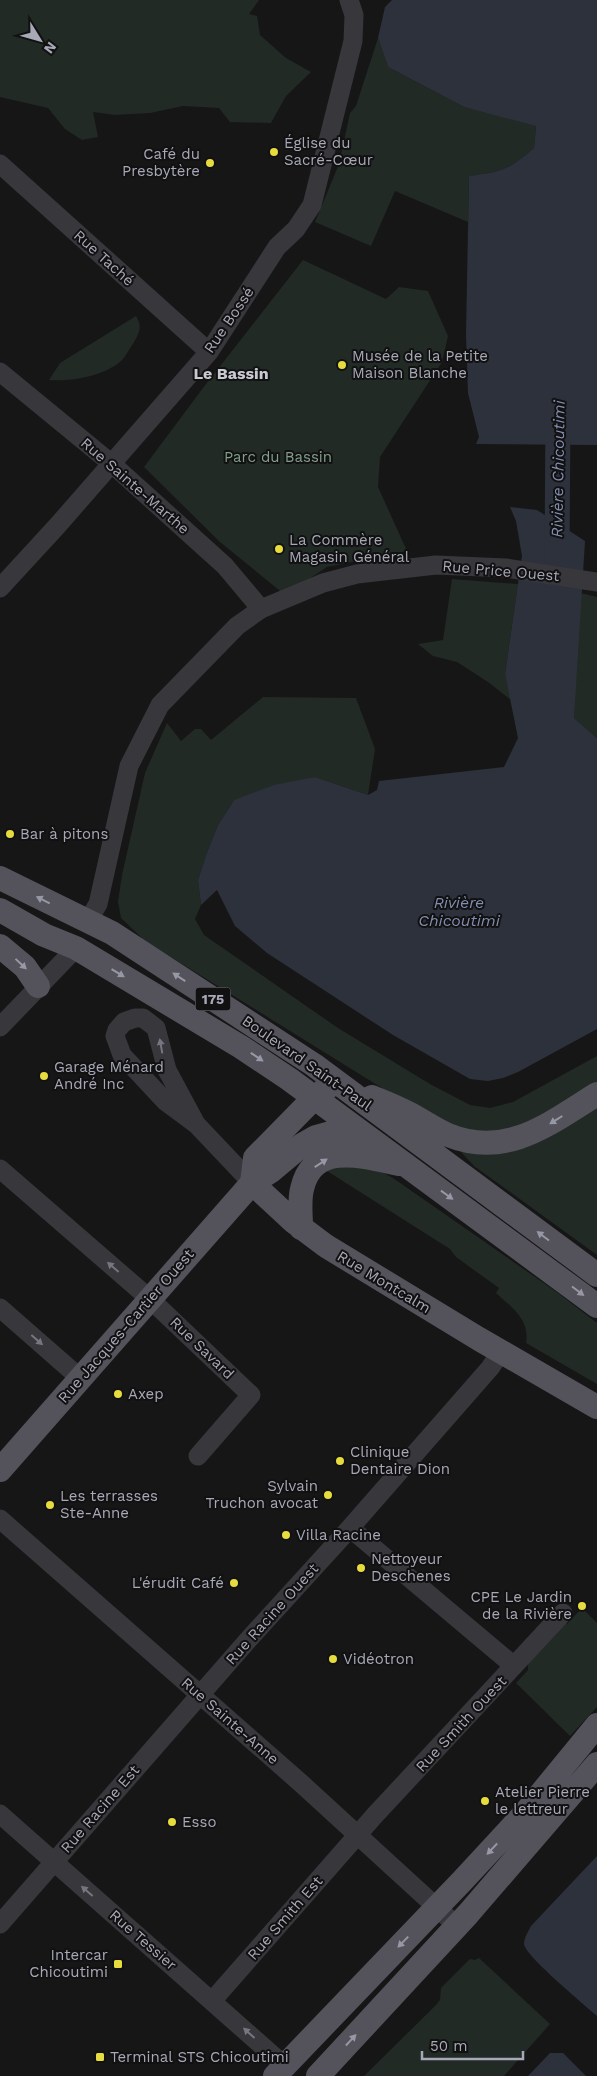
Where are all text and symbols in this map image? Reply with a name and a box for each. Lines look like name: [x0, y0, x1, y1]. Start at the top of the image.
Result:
north arrow: [15, 15, 65, 65]
text: N: [41, 39, 60, 57]
place label: Église du Sacré-Cœur: [284, 134, 373, 169]
place label: Café du Presbytère: [122, 145, 200, 180]
marker: Église du Sacré-Cœur: [268, 146, 280, 158]
marker: Café du Presbytère: [204, 157, 216, 169]
street label: Rue Taché: [70, 226, 138, 290]
street label: Rue Bossé: [200, 283, 258, 357]
place label: Musée de la Petite Maison Blanche: [352, 347, 488, 382]
marker: Musée de la Petite Maison Blanche: [336, 359, 348, 371]
district label: Le Bassin: [193, 364, 269, 383]
water label: Rivière Chicoutimi: [547, 399, 569, 538]
street label: Rue Sainte-Marthe: [77, 434, 193, 538]
park label: Parc du Bassin: [224, 448, 332, 466]
place label: La Commère Magasin Général: [289, 531, 410, 566]
marker: La Commère Magasin Général: [273, 543, 285, 555]
street label: Rue Price Ouest: [442, 557, 561, 585]
place label: Bar à pitons: [20, 825, 108, 843]
marker: Bar à pitons: [4, 828, 16, 840]
water label: Rivière Chicoutimi: [418, 893, 501, 930]
one-way arrow: [36, 896, 51, 904]
one-way arrow: [14, 958, 26, 970]
one-way arrow: [111, 968, 124, 977]
one-way arrow: [173, 972, 186, 982]
road number: 175: [196, 988, 230, 1011]
street label: Boulevard Saint-Paul: [239, 1011, 376, 1115]
one-way arrow: [156, 1037, 164, 1053]
one-way arrow: [250, 1052, 263, 1062]
place label: Garage Ménard André Inc: [54, 1058, 164, 1093]
marker: Garage Ménard André Inc: [38, 1070, 50, 1082]
one-way arrow: [549, 1115, 562, 1124]
one-way arrow: [314, 1158, 328, 1168]
one-way arrow: [440, 1190, 454, 1200]
one-way arrow: [536, 1231, 550, 1241]
street label: Rue Jacques-Cartier Ouest: [54, 1245, 198, 1407]
street label: Rue Montcalm: [334, 1247, 434, 1317]
one-way arrow: [108, 1261, 120, 1273]
one-way arrow: [571, 1286, 585, 1296]
street label: Rue Savard: [166, 1313, 238, 1383]
one-way arrow: [30, 1334, 42, 1346]
place label: Axep: [128, 1385, 164, 1403]
marker: Axep: [112, 1388, 124, 1400]
place label: Clinique Dentaire Dion: [350, 1443, 450, 1478]
marker: Clinique Dentaire Dion: [334, 1455, 346, 1467]
place label: Sylvain Truchon avocat: [206, 1477, 319, 1512]
place label: Les terrasses Ste-Anne: [60, 1487, 158, 1522]
marker: Sylvain Truchon avocat: [322, 1489, 334, 1501]
marker: Les terrasses Ste-Anne: [44, 1499, 56, 1511]
place label: Villa Racine: [296, 1526, 381, 1544]
marker: Villa Racine: [280, 1529, 292, 1541]
place label: Nettoyeur Deschenes: [371, 1550, 451, 1585]
street label: Rue Racine Ouest: [222, 1559, 323, 1668]
marker: Nettoyeur Deschenes: [355, 1562, 367, 1574]
place label: L'érudit Café: [132, 1574, 224, 1592]
marker: L'érudit Café: [228, 1577, 240, 1589]
place label: CPE Le Jardin de la Rivière: [470, 1588, 572, 1623]
marker: CPE Le Jardin de la Rivière: [576, 1600, 588, 1612]
place label: Vidéotron: [343, 1650, 414, 1668]
marker: Vidéotron: [327, 1653, 339, 1665]
street label: Rue Smith Ouest: [412, 1672, 511, 1776]
street label: Rue Sainte-Anne: [178, 1674, 282, 1768]
street label: Rue Racine Est: [57, 1761, 144, 1857]
place label: Atelier Pierre le lettreur: [495, 1783, 590, 1818]
marker: Atelier Pierre le lettreur: [479, 1795, 491, 1807]
place label: Esso: [182, 1813, 216, 1831]
marker: Esso: [166, 1816, 178, 1828]
one-way arrow: [486, 1843, 498, 1855]
street label: Rue Smith Est: [244, 1872, 327, 1964]
one-way arrow: [82, 1885, 94, 1897]
street label: Rue Tessier: [106, 1906, 180, 1974]
one-way arrow: [397, 1936, 409, 1948]
place label: Intercar Chicoutimi: [29, 1946, 108, 1981]
marker: Intercar Chicoutimi: [112, 1958, 124, 1970]
one-way arrow: [243, 2027, 255, 2039]
scale bar: [422, 2028, 523, 2060]
one-way arrow: [345, 2035, 357, 2047]
text: 50 m: [430, 2037, 467, 2055]
place label: Terminal STS Chicoutimi: [110, 2048, 289, 2066]
marker: Terminal STS Chicoutimi: [94, 2051, 106, 2063]

